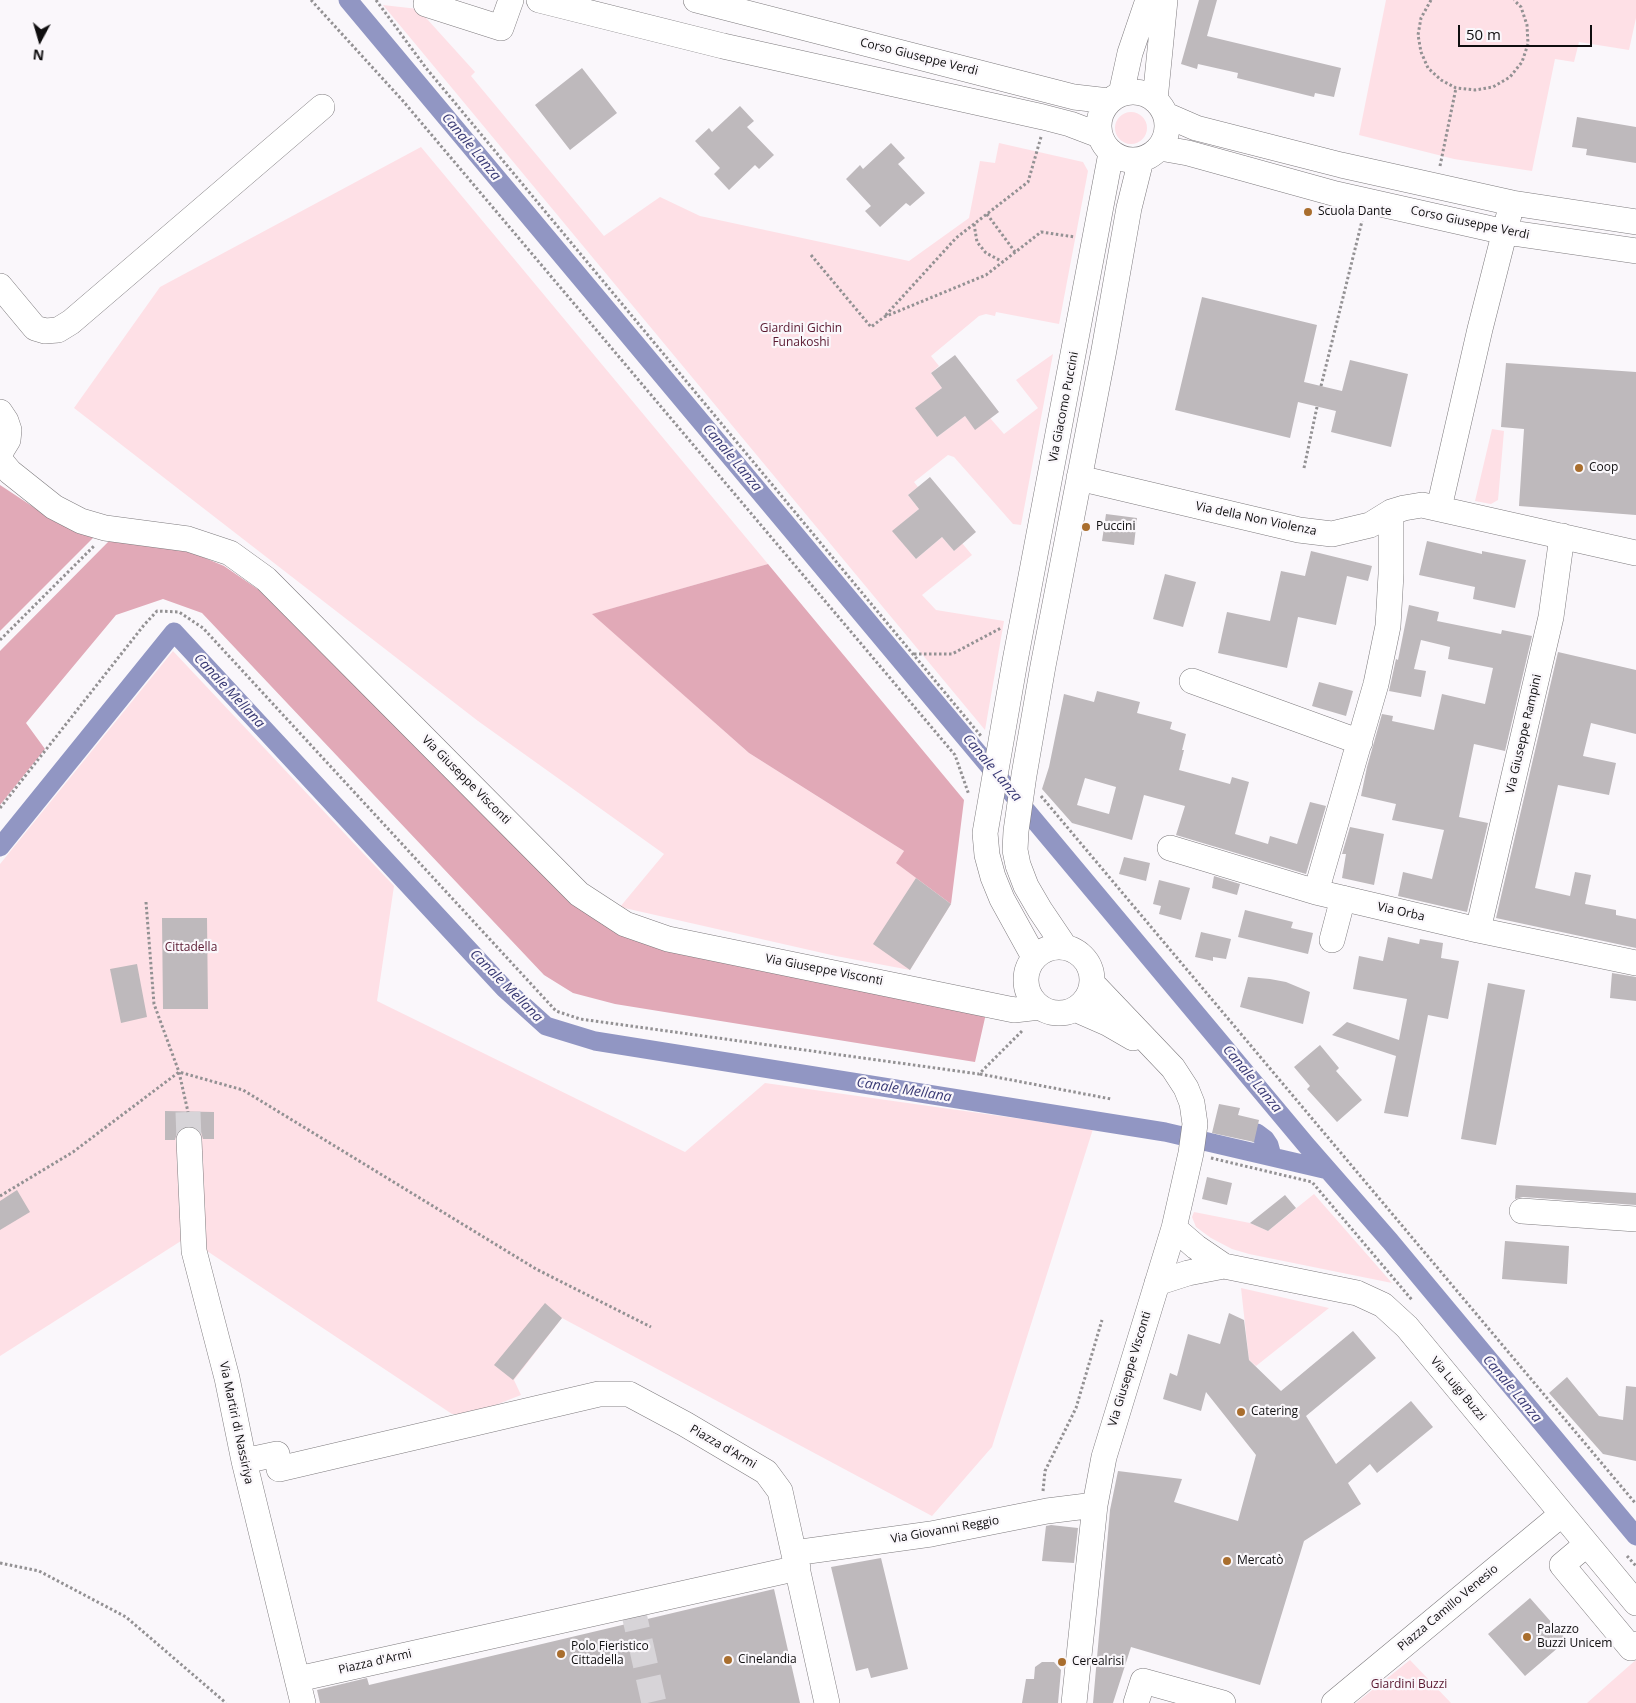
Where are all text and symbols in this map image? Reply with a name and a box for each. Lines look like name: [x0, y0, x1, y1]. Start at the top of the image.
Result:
north arrow: [15, 15, 65, 65]
scale bar: [1461, 15, 1595, 47]
text: 50 m: [1466, 24, 1501, 44]
street label: Corso Giuseppe Verdi: [859, 35, 979, 79]
text: N: [32, 45, 45, 65]
water label: Canale Lanza: [438, 110, 504, 184]
street label: Corso Giuseppe Verdi: [1409, 203, 1531, 243]
place label: Scuola Dante: [1318, 205, 1391, 219]
marker: Scuola Dante: [1302, 206, 1314, 218]
park label: Giardini Gichin Funakoshi: [760, 322, 842, 350]
street label: Via Giacomo Puccini: [1046, 351, 1082, 463]
water label: Canale Lanza: [699, 421, 765, 495]
place label: Coop: [1589, 461, 1618, 475]
marker: Coop: [1573, 462, 1585, 474]
street label: Via della Non Violenza: [1194, 499, 1318, 539]
place label: Puccini: [1096, 520, 1135, 534]
marker: Puccini: [1080, 521, 1092, 533]
water label: Canale Mellana: [190, 650, 268, 732]
street label: Via Giuseppe Rampini: [1503, 673, 1545, 795]
water label: Canale Lanza: [959, 731, 1025, 805]
street label: Via Giuseppe Visconti: [419, 733, 513, 827]
street label: Via Orba: [1376, 900, 1426, 924]
park label: Cittadella: [165, 941, 217, 955]
water label: Canale Mellana: [466, 946, 546, 1026]
street label: Via Giuseppe Visconti: [764, 952, 884, 988]
water label: Canale Lanza: [1219, 1042, 1285, 1116]
water label: Canale Mellana: [855, 1074, 953, 1106]
street label: Via Giuseppe Visconti: [1106, 1310, 1154, 1428]
water label: Canale Lanza: [1479, 1352, 1545, 1426]
street label: Via Luigi Buzzi: [1427, 1354, 1489, 1424]
street label: Via Martiri di Nassiriya: [216, 1360, 256, 1486]
place label: Catering: [1251, 1405, 1298, 1419]
marker: Catering: [1235, 1406, 1247, 1418]
street label: Piazza d'Armi: [687, 1422, 759, 1472]
street label: Via Giovanni Reggio: [890, 1513, 1000, 1547]
place label: Mercatò: [1237, 1554, 1283, 1568]
marker: Mercatò: [1221, 1555, 1233, 1567]
street label: Piazza Camillo Venesio: [1395, 1562, 1501, 1654]
place label: Palazzo Buzzi Unicem: [1537, 1623, 1612, 1651]
marker: Palazzo Buzzi Unicem: [1521, 1631, 1533, 1643]
place label: Polo Fieristico Cittadella: [571, 1640, 649, 1668]
street label: Piazza d'Armi: [337, 1647, 413, 1677]
marker: Polo Fieristico Cittadella: [555, 1648, 567, 1660]
place label: Cinelandia: [738, 1653, 797, 1667]
marker: Cinelandia: [722, 1654, 734, 1666]
place label: Cerealrisi: [1072, 1655, 1124, 1669]
marker: Cerealrisi: [1056, 1656, 1068, 1668]
park label: Giardini Buzzi: [1371, 1678, 1447, 1692]

